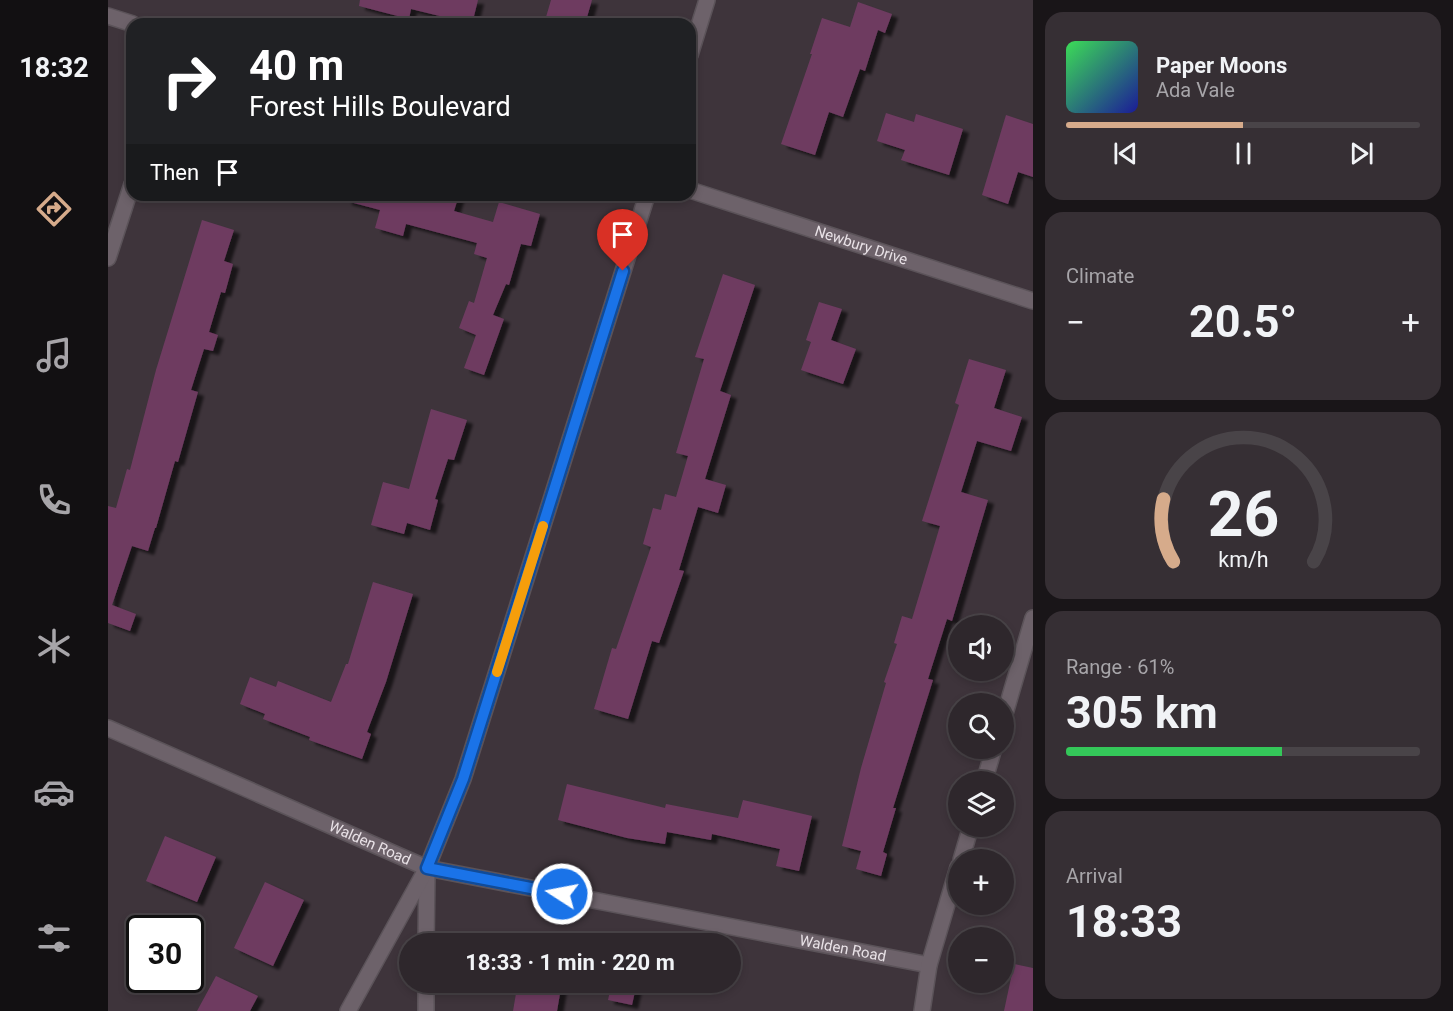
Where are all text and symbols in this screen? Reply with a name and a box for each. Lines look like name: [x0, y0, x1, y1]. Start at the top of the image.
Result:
text: 40 m: [249, 41, 344, 90]
icon: right: [150, 42, 228, 120]
text: 18:32: [19, 52, 89, 84]
text: Paper Moons: [1156, 53, 1287, 78]
text: Ada Vale: [1156, 78, 1235, 102]
text: Forest Hills Boulevard: [249, 91, 511, 123]
icon: previous: [1109, 137, 1142, 170]
icon: pause: [1227, 137, 1260, 170]
icon: next: [1345, 137, 1378, 170]
icon: arrive: [211, 156, 244, 189]
text: Then: [150, 160, 199, 185]
icon: directions: [33, 188, 75, 230]
pin: [597, 209, 648, 271]
icon: arrive: [606, 218, 639, 251]
street label: Newbury Drive: [813, 222, 910, 269]
text: Climate: [1066, 264, 1134, 288]
text: 20.5°: [1189, 295, 1297, 348]
text: −: [1066, 303, 1085, 342]
text: +: [1401, 303, 1420, 342]
icon: music: [33, 334, 75, 376]
icon: phone: [33, 479, 75, 521]
text: 26: [1207, 479, 1279, 552]
text: km/h: [1218, 548, 1268, 573]
map controls: [948, 615, 1014, 993]
button: sound: [948, 615, 1014, 681]
icon: climate: [33, 625, 75, 667]
text: Range · 61%: [1066, 655, 1174, 679]
text: 305 km: [1066, 686, 1218, 739]
button: search: [948, 693, 1014, 759]
icon: car: [33, 771, 75, 813]
button: layers: [948, 771, 1014, 837]
street label: Walden Road: [326, 817, 414, 869]
button: +: [948, 849, 1014, 915]
position arrow: [530, 862, 594, 926]
text: Arrival: [1066, 864, 1123, 888]
text: 18:33: [1066, 895, 1182, 948]
speed limit sign: 30: [126, 915, 204, 993]
icon: filters: [33, 917, 75, 959]
button: −: [948, 927, 1014, 993]
street label: Walden Road: [798, 931, 888, 966]
text: 18:33 · 1 min · 220 m: [465, 950, 675, 975]

